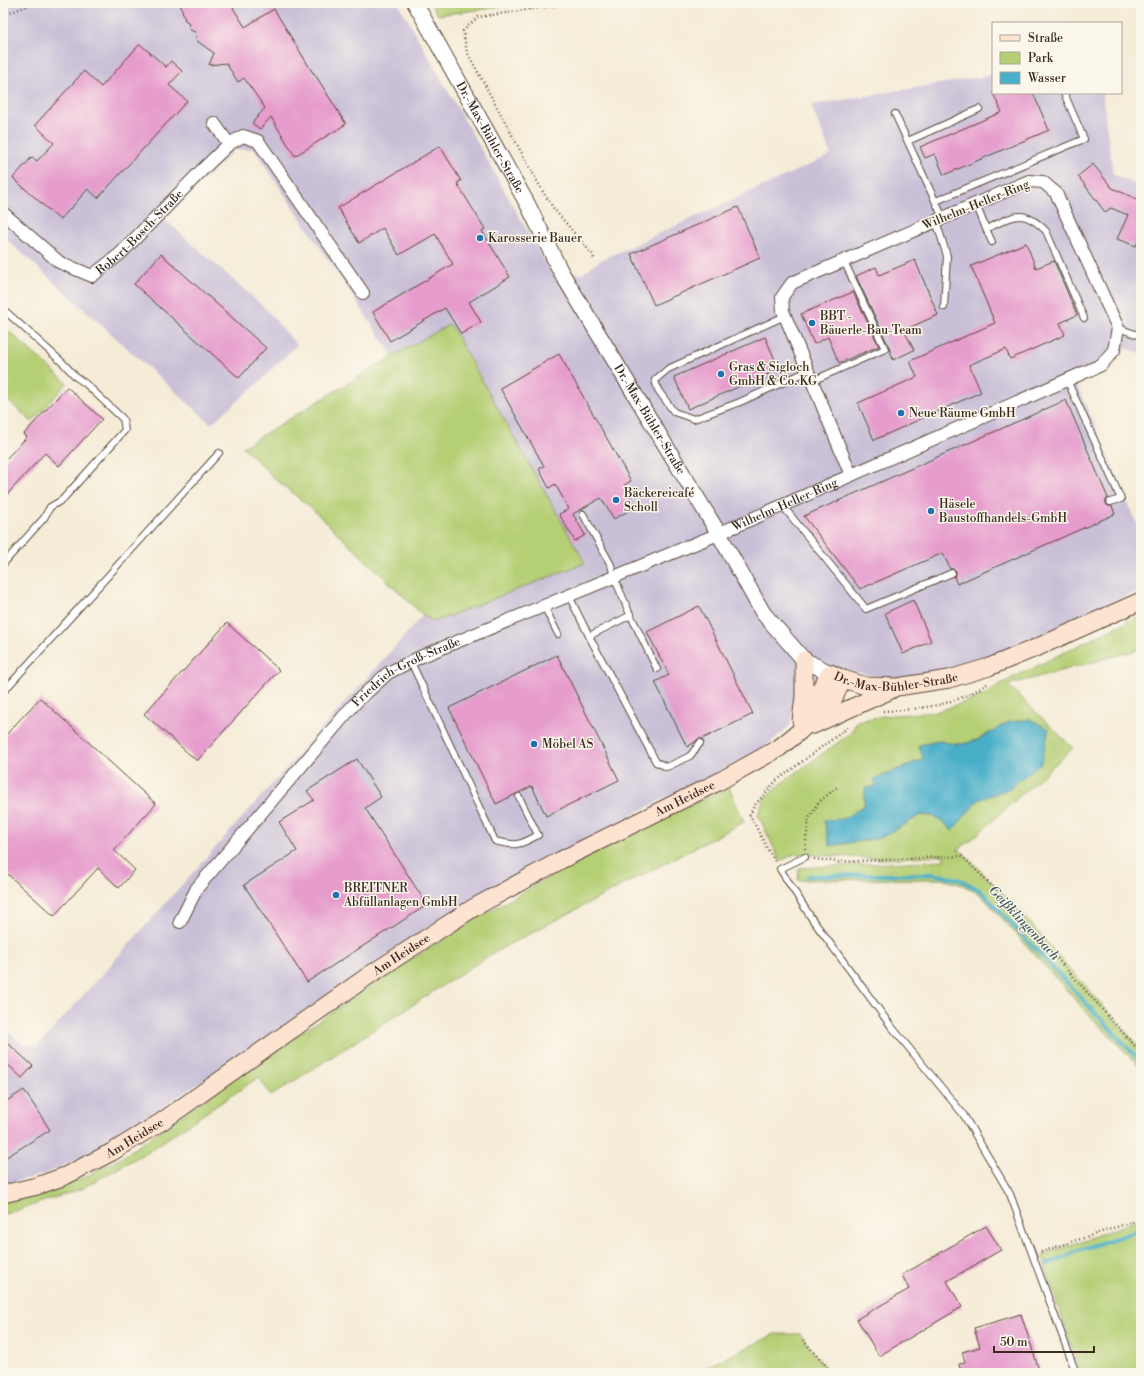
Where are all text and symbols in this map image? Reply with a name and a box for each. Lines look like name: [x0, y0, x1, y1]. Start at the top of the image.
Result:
legend: [992, 22, 1122, 94]
text: Straße: [1028, 31, 1063, 46]
text: Park: [1028, 51, 1054, 66]
text: Wasser: [1027, 71, 1066, 86]
street label: Dr.-Max-Bühler-Straße: [453, 79, 527, 196]
street label: Wilhelm-Heller-Ring: [920, 176, 1032, 234]
street label: Robert-Bosch-Straße: [93, 186, 186, 278]
place label: Karosserie Bauer: [488, 231, 582, 246]
marker: Karosserie Bauer: [475, 233, 485, 243]
place label: BBT - Bäuerle-Bau-Team: [819, 309, 922, 338]
marker: BBT - Bäuerle-Bau-Team: [807, 318, 817, 328]
place label: Gras & Sigloch GmbH & Co. KG: [729, 360, 817, 389]
street label: Dr.-Max-Bühler-Straße: [611, 361, 689, 477]
marker: Gras & Sigloch GmbH & Co. KG: [716, 369, 726, 379]
place label: Neue Räume GmbH: [909, 406, 1016, 421]
marker: Neue Räume GmbH: [896, 408, 906, 418]
street label: Wilhelm-Heller-Ring: [729, 474, 841, 535]
place label: Bäckereicafé Scholl: [623, 486, 694, 515]
marker: Bäckereicafé Scholl: [611, 495, 621, 505]
place label: Häsele Baustoffhandels-GmbH: [938, 497, 1067, 526]
marker: Häsele Baustoffhandels-GmbH: [926, 506, 936, 516]
street label: Friedrich-Groß-Straße: [348, 634, 463, 709]
street label: Dr.-Max-Bühler-Straße: [832, 668, 960, 695]
place label: Möbel AS: [542, 737, 594, 752]
marker: Möbel AS: [529, 739, 539, 749]
street label: Am Heidsee: [652, 777, 717, 820]
place label: BREITNER Abfüllanlagen GmbH: [343, 881, 458, 910]
water label: Geißklingenbach: [985, 882, 1063, 964]
marker: BREITNER Abfüllanlagen GmbH: [331, 890, 341, 900]
street label: Am Heidsee: [369, 930, 433, 979]
street label: Am Heidsee: [102, 1115, 166, 1162]
scale bar: [994, 1328, 1094, 1354]
text: 50 m: [1000, 1335, 1028, 1350]

